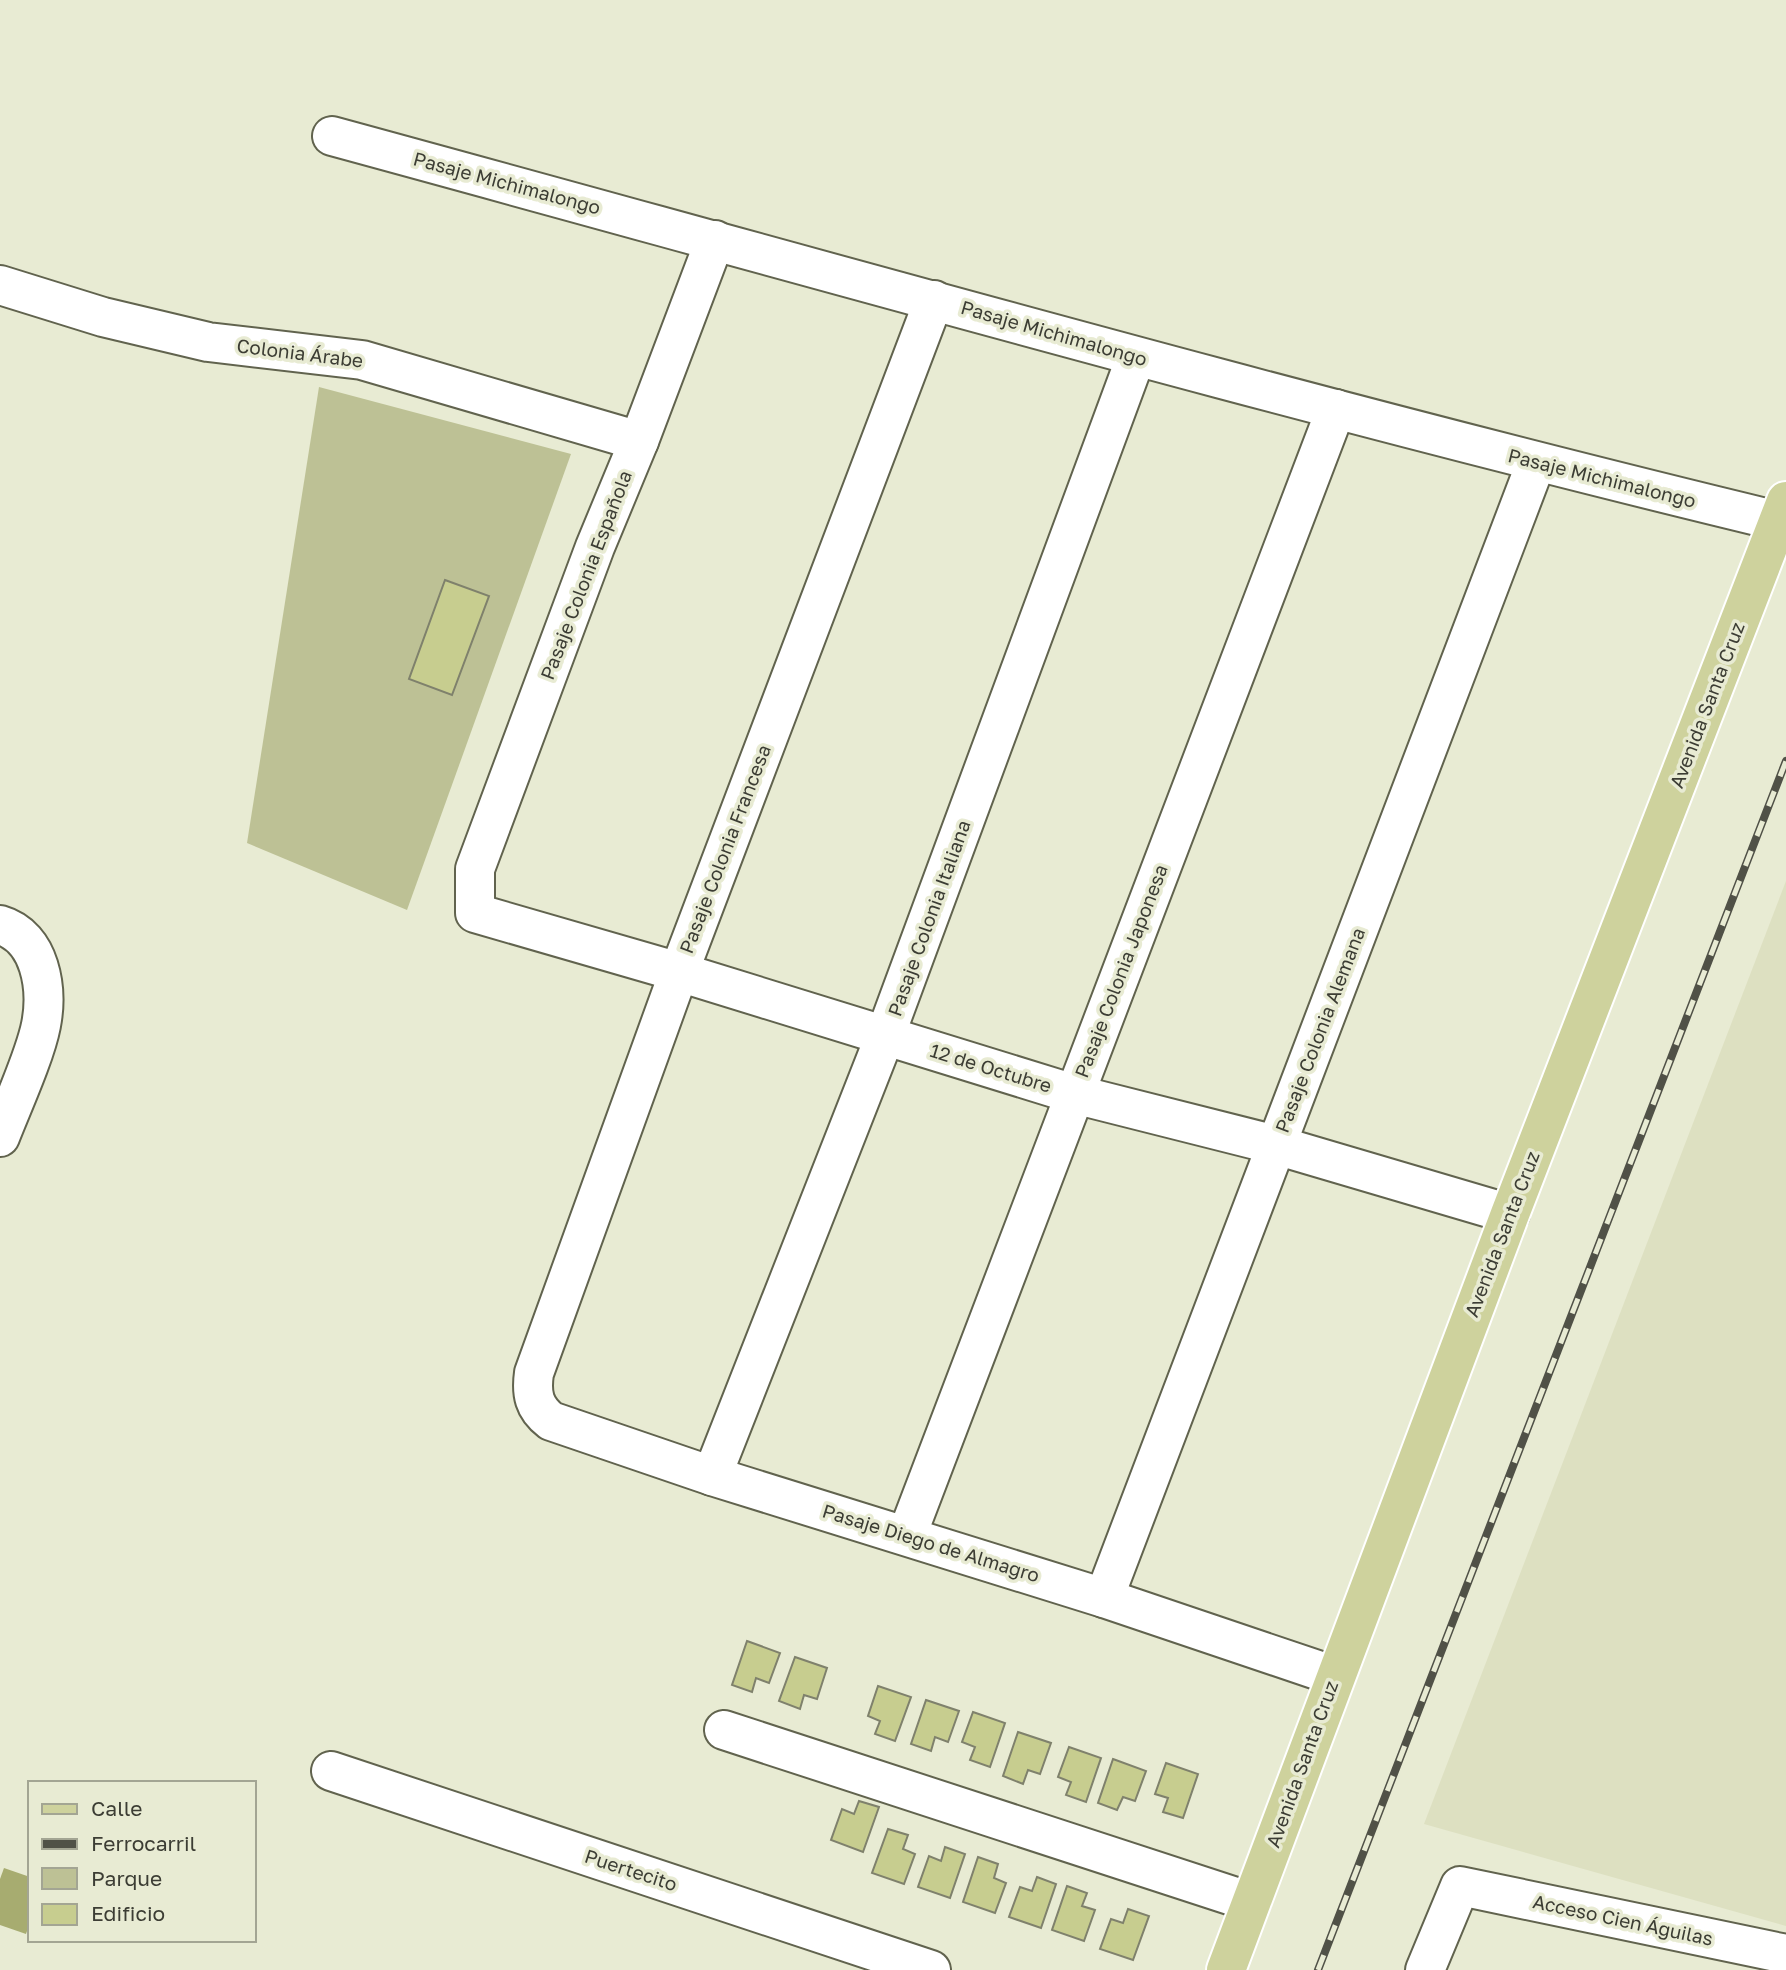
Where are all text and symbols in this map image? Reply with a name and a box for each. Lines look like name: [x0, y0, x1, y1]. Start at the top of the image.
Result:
street label: Pasaje Michimalongo: [411, 146, 603, 219]
street label: Pasaje Michimalongo: [958, 295, 1150, 370]
street label: Colonia Árabe: [236, 333, 365, 372]
street label: Pasaje Michimalongo: [1506, 443, 1698, 512]
street label: Pasaje Colonia Española: [535, 467, 636, 683]
street label: Avenida Santa Cruz: [1664, 619, 1749, 791]
street label: Pasaje Colonia Francesa: [674, 741, 775, 956]
street label: Pasaje Colonia Italiana: [882, 817, 975, 1019]
street label: Pasaje Colonia Japonesa: [1069, 861, 1172, 1081]
street label: Pasaje Colonia Alemana: [1270, 924, 1369, 1136]
street label: 12 de Octubre: [928, 1038, 1055, 1097]
street label: Avenida Santa Cruz: [1459, 1148, 1544, 1320]
street label: Pasaje Diego de Almagro: [820, 1499, 1042, 1587]
street label: Avenida Santa Cruz: [1261, 1677, 1342, 1850]
legend: [28, 1781, 256, 1942]
text: Calle: [91, 1795, 143, 1821]
text: Ferrocarril: [91, 1830, 196, 1856]
street label: Puertecito: [582, 1844, 680, 1895]
text: Parque: [91, 1865, 162, 1891]
street label: Acceso Cien Águilas: [1531, 1889, 1715, 1950]
text: Edificio: [91, 1900, 165, 1926]

